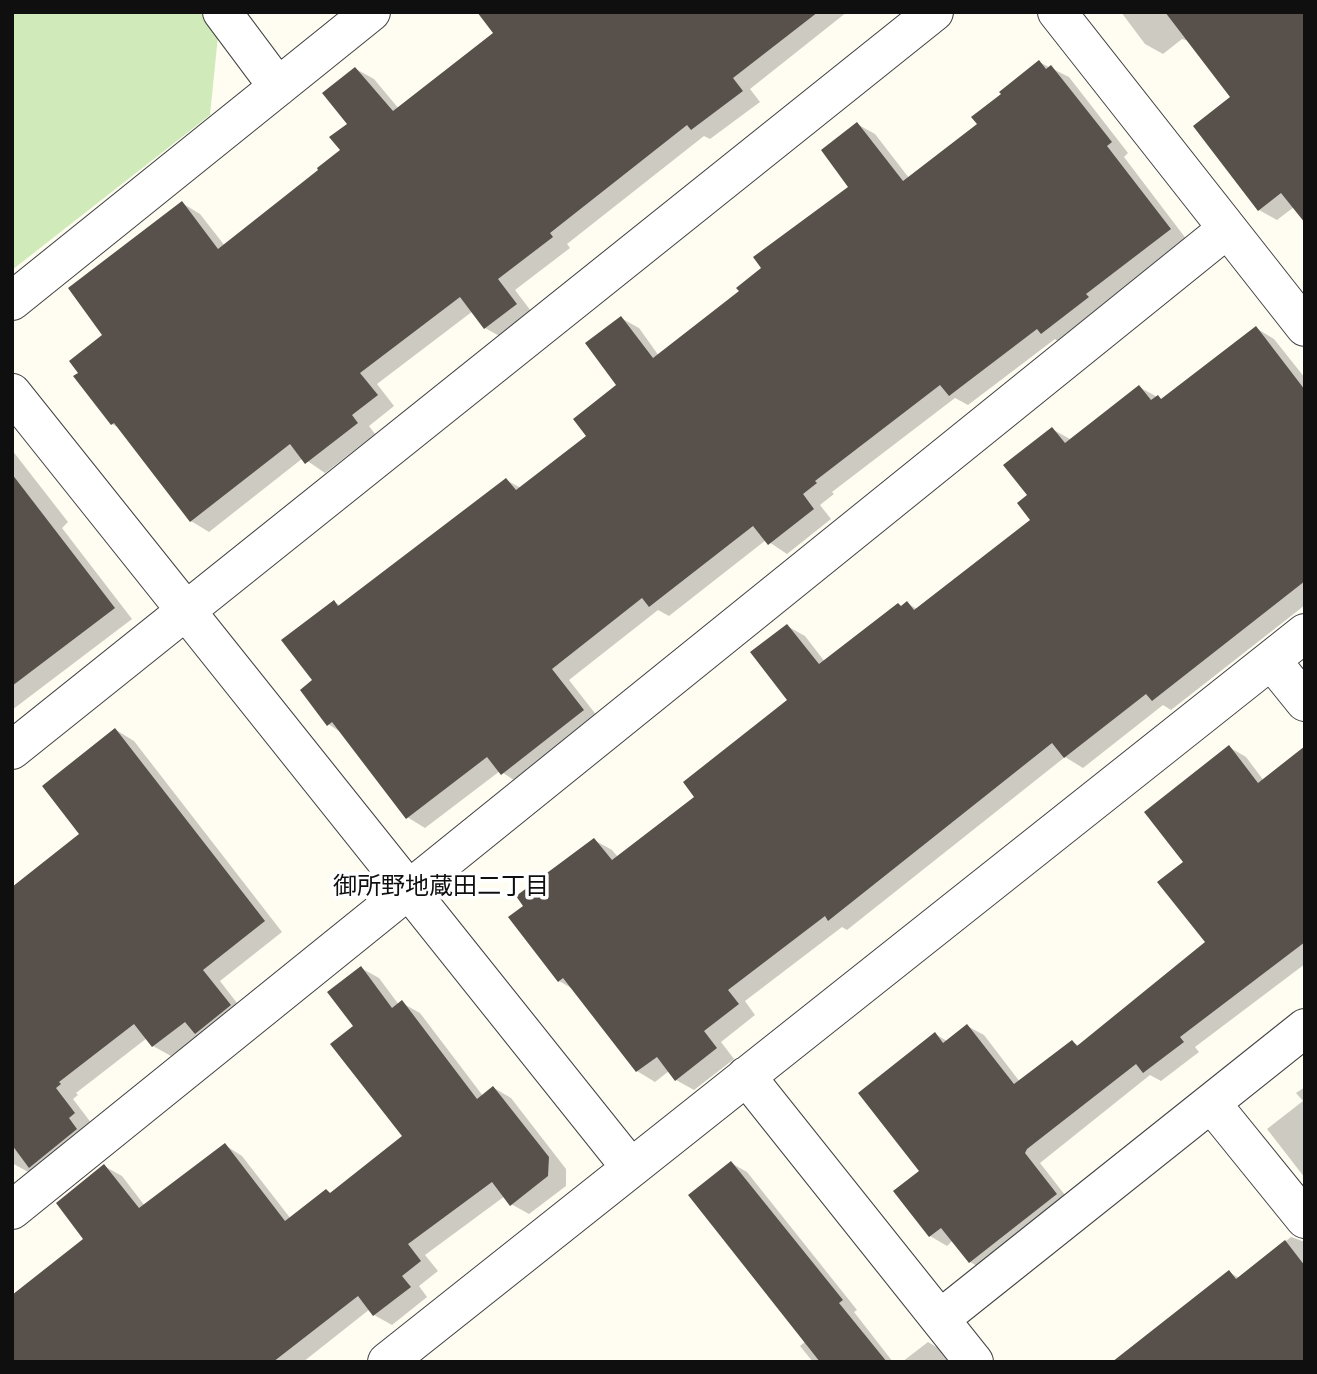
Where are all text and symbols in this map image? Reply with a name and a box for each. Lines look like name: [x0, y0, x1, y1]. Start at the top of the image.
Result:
district label: 御所野地蔵田二丁目: [333, 873, 549, 901]

